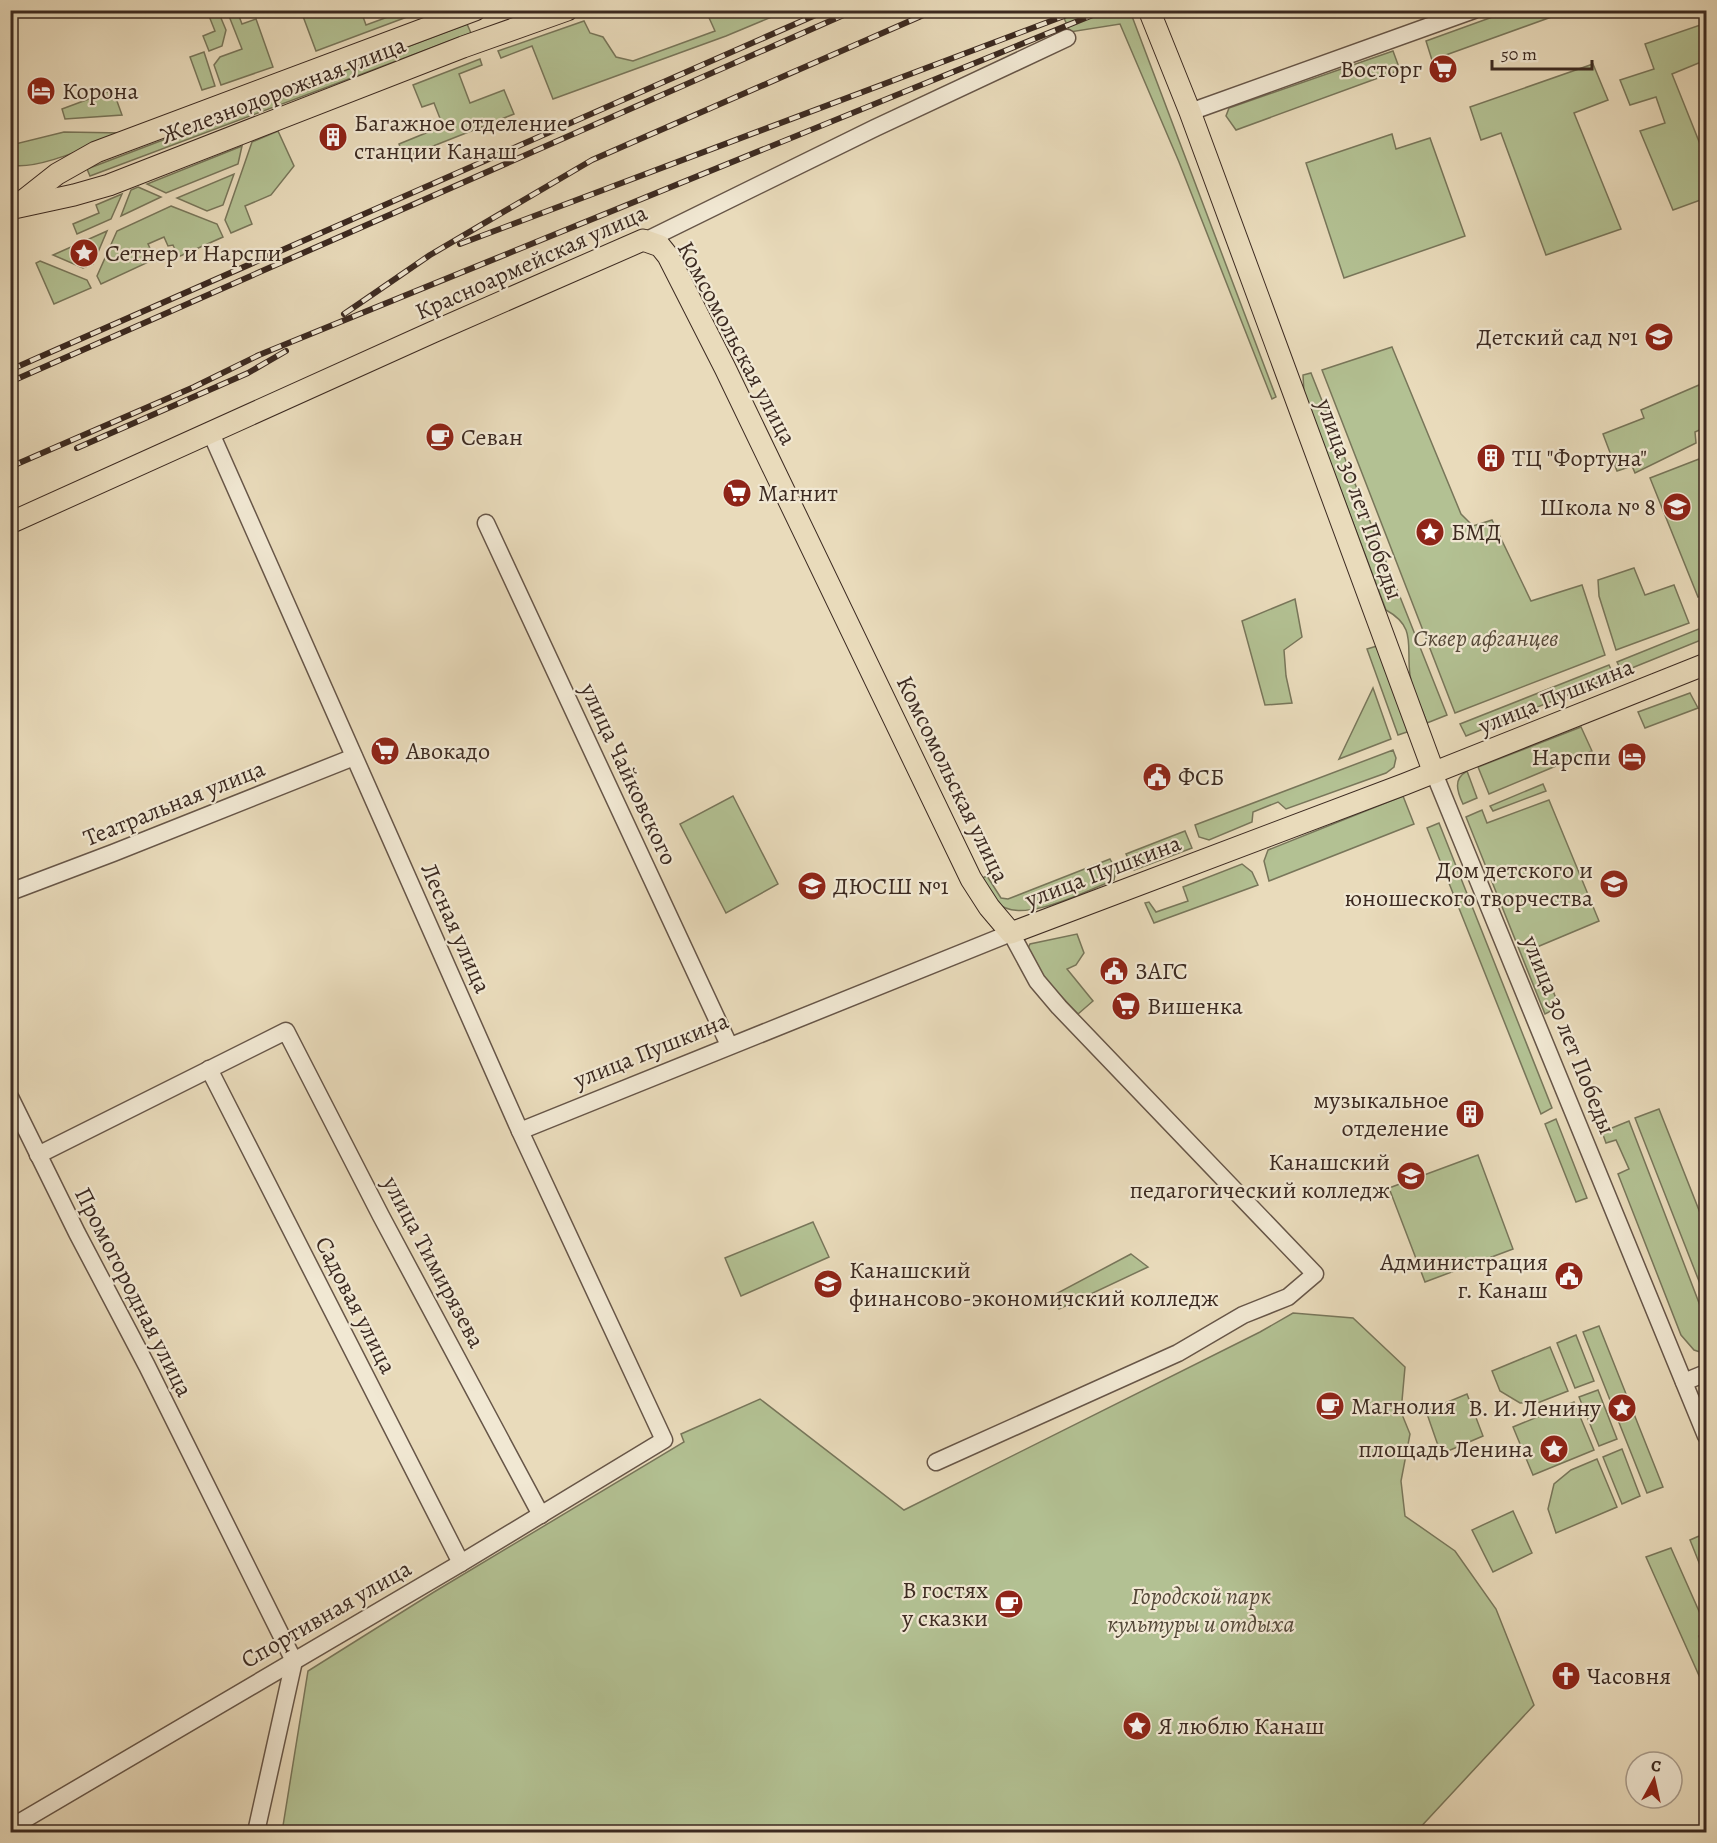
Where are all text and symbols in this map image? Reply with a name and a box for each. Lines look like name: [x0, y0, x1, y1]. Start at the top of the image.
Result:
street label: Железнодорожная улица: [156, 28, 410, 152]
scale bar: [1492, 33, 1592, 71]
text: 50 m: [1501, 42, 1537, 66]
place label: Восторг: [1340, 53, 1422, 85]
supermarket icon: Восторг: [1427, 53, 1459, 85]
hotel icon: Корона: [25, 75, 57, 107]
place label: Корона: [62, 75, 139, 107]
place label: Багажное отделение станции Канаш: [354, 107, 568, 167]
building icon: Багажное отделение станции Канаш: [317, 121, 349, 153]
street label: Красноармейская улица: [410, 196, 652, 328]
street label: Комсомольская улица: [670, 235, 804, 451]
place icon: Сетнер и Нарспи: [68, 237, 100, 269]
place label: Сетнер и Нарспи: [105, 237, 282, 269]
place label: Детский сад №1: [1477, 321, 1638, 353]
school or university icon: Детский сад №1: [1643, 321, 1675, 353]
street label: улица 30 лет Победы: [1308, 393, 1411, 604]
cafe icon: Севан: [424, 421, 456, 453]
place label: Севан: [461, 421, 523, 453]
building icon: ТЦ "Фортуна": [1475, 442, 1507, 474]
place label: ТЦ "Фортуна": [1512, 442, 1647, 474]
supermarket icon: Магнит: [721, 477, 753, 509]
place label: Магнит: [758, 477, 838, 509]
place label: Школа № 8: [1540, 491, 1656, 523]
school or university icon: Школа № 8: [1661, 491, 1693, 523]
place icon: БМД: [1414, 516, 1446, 548]
place label: БМД: [1451, 516, 1501, 548]
park label: Сквер афганцев: [1413, 622, 1559, 654]
street label: улица Пушкина: [1473, 650, 1638, 742]
street label: Комсомольская улица: [889, 670, 1017, 888]
street label: улица Чайковского: [572, 677, 685, 870]
supermarket icon: Авокадо: [369, 735, 401, 767]
place label: Авокадо: [405, 735, 490, 767]
place label: Нарспи: [1532, 741, 1611, 773]
hotel icon: Нарспи: [1616, 741, 1648, 773]
street label: Театральная улица: [78, 752, 270, 854]
public building icon: ФСБ: [1141, 761, 1173, 793]
place label: ФСБ: [1178, 761, 1224, 793]
street label: улица Пушкина: [1020, 827, 1185, 916]
place label: Дом детского и юношеского творчества: [1345, 854, 1593, 914]
street label: Лесная улица: [413, 858, 499, 998]
school or university icon: Дом детского и юношеского творчества: [1598, 868, 1630, 900]
school or university icon: ДЮСШ №1: [796, 870, 828, 902]
place label: ДЮСШ №1: [833, 870, 949, 902]
street label: улица 30 лет Победы: [1514, 930, 1624, 1139]
public building icon: ЗАГС: [1098, 955, 1130, 987]
place label: ЗАГС: [1135, 955, 1188, 987]
supermarket icon: Вишенка: [1110, 990, 1142, 1022]
place label: Вишенка: [1147, 990, 1243, 1022]
street label: улица Пушкина: [568, 1004, 733, 1096]
place label: музыкальное отделение: [1313, 1084, 1449, 1144]
building icon: музыкальное отделение: [1454, 1098, 1486, 1130]
place label: Канашский педагогический колледж: [1129, 1146, 1390, 1206]
school or university icon: Канашский педагогический колледж: [1395, 1160, 1427, 1192]
street label: улица Тимирязева: [375, 1170, 493, 1353]
street label: Промогородная улица: [67, 1182, 201, 1402]
street label: Садовая улица: [308, 1231, 404, 1379]
place label: Администрация г. Канаш: [1379, 1246, 1548, 1306]
place label: Канашский финансово-экономичский колледж: [849, 1254, 1219, 1314]
public building icon: Администрация г. Канаш: [1553, 1260, 1585, 1292]
school or university icon: Канашский финансово-экономичский колледж: [812, 1268, 844, 1300]
cafe icon: Магнолия: [1314, 1390, 1346, 1422]
place label: Магнолия: [1351, 1390, 1456, 1422]
place label: В. И. Ленину: [1468, 1392, 1601, 1424]
place icon: В. И. Ленину: [1606, 1392, 1638, 1424]
place label: площадь Ленина: [1358, 1433, 1533, 1465]
place icon: площадь Ленина: [1538, 1433, 1570, 1465]
street label: Спортивная улица: [235, 1552, 417, 1676]
place label: В гостях у сказки: [901, 1574, 988, 1634]
park label: Городской парк культуры и отдыха: [1107, 1580, 1295, 1640]
cafe icon: В гостях у сказки: [993, 1588, 1025, 1620]
church icon: Часовня: [1550, 1660, 1582, 1692]
place label: Часовня: [1587, 1660, 1671, 1692]
place icon: Я люблю Канаш: [1121, 1710, 1153, 1742]
place label: Я люблю Канаш: [1158, 1710, 1325, 1742]
north arrow: [1624, 1750, 1684, 1810]
text: С: [1650, 1755, 1663, 1778]

